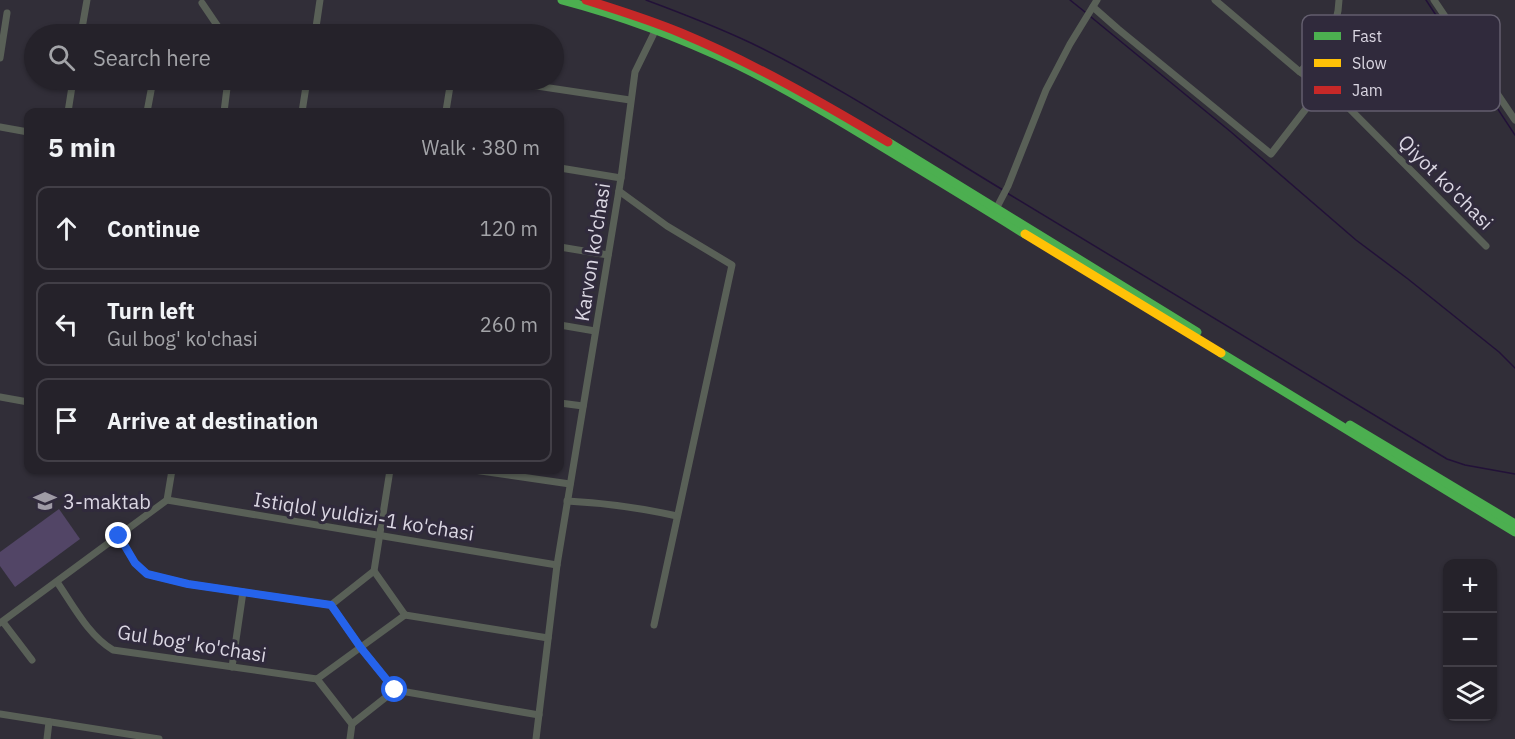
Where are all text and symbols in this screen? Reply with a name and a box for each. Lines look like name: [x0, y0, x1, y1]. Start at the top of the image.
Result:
legend: [1302, 15, 1500, 111]
search box: [24, 24, 564, 90]
text: Fast: [1352, 26, 1382, 46]
icon: search: [45, 41, 78, 74]
text: Search here: [93, 43, 211, 72]
text: Slow: [1352, 53, 1387, 73]
text: Jam: [1352, 80, 1383, 100]
street label: Qiyot ko'chasi: [1393, 129, 1499, 235]
text: 5 min: [48, 130, 116, 164]
text: Walk · 380 m: [422, 134, 540, 161]
street label: Karvon ko'chasi: [568, 181, 616, 323]
icon: ahead: [50, 212, 83, 245]
text: Continue: [107, 214, 200, 243]
text: 120 m: [480, 215, 538, 242]
text: Turn left: [107, 296, 195, 325]
icon: left: [50, 308, 83, 341]
text: 260 m: [480, 311, 538, 338]
text: Gul bog' ko'chasi: [107, 325, 258, 352]
icon: arrive: [50, 404, 83, 437]
text: Arrive at destination: [107, 406, 318, 435]
street label: Istiqlol yuldizi-1 ko'chasi: [252, 485, 476, 547]
school or university icon: 3-maktab: [32, 488, 58, 514]
place label: 3-maktab: [63, 488, 151, 515]
route end: [105, 522, 131, 548]
map controls: [1443, 559, 1497, 721]
button: +: [1443, 559, 1497, 613]
button: −: [1443, 613, 1497, 667]
street label: Gul bog' ko'chasi: [115, 618, 269, 668]
button: layers: [1443, 667, 1497, 721]
route start: [381, 676, 407, 702]

